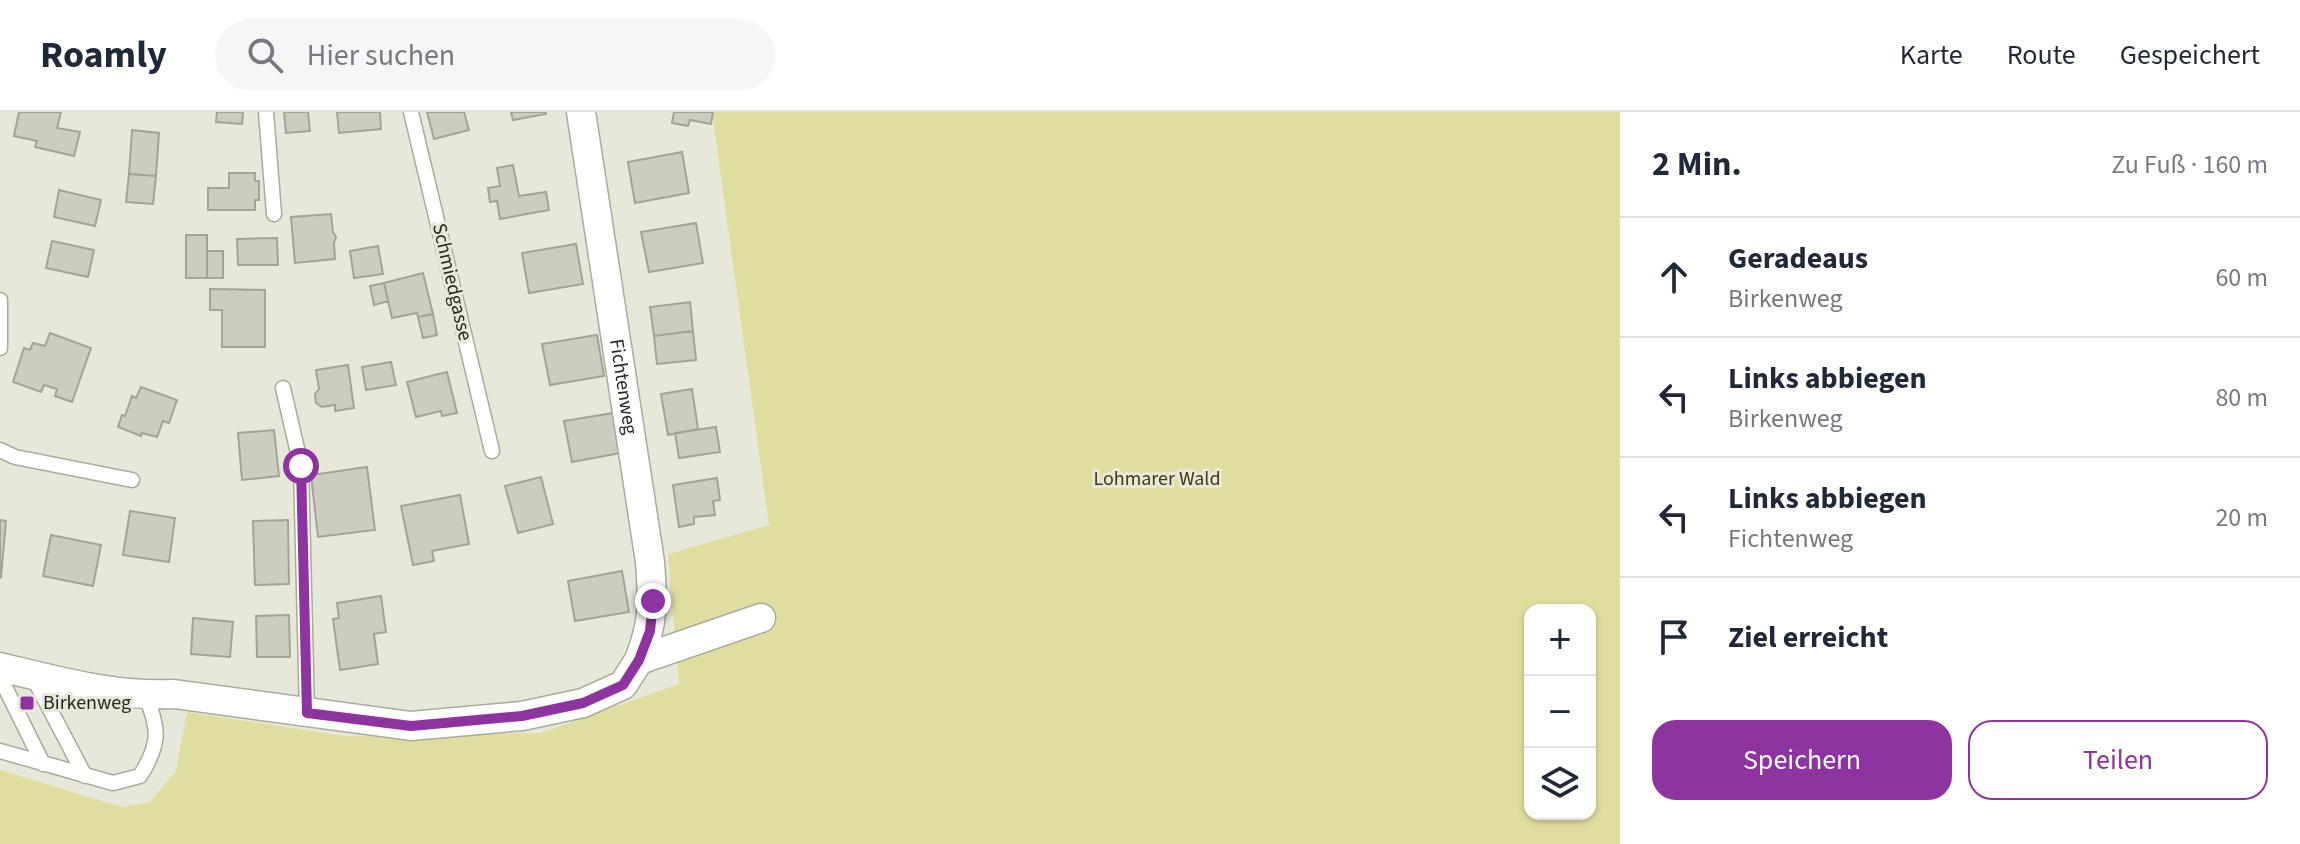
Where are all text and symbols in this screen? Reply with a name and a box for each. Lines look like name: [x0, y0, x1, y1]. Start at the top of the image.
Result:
search box: [215, 19, 775, 91]
text: Roamly: [40, 28, 167, 82]
icon: search: [243, 33, 287, 77]
text: Hier suchen: [307, 34, 455, 77]
text: Karte: [1900, 35, 1963, 75]
text: Route: [2007, 35, 2076, 75]
text: Gespeichert: [2120, 35, 2260, 75]
text: 2 Min.: [1652, 140, 1742, 189]
text: Zu Fuß · 160 m: [2111, 146, 2268, 183]
street label: Schmiedgasse: [425, 221, 479, 344]
text: Geradeaus: [1728, 237, 1868, 280]
icon: ahead: [1652, 255, 1696, 299]
text: 60 m: [2215, 259, 2268, 296]
text: Birkenweg: [1728, 280, 1843, 317]
street label: Fichtenweg: [602, 337, 644, 437]
text: Links abbiegen: [1728, 357, 1927, 400]
icon: left: [1652, 375, 1696, 419]
text: 80 m: [2215, 379, 2268, 416]
text: Birkenweg: [1728, 400, 1843, 437]
route start: [283, 448, 319, 484]
park label: Lohmarer Wald: [1093, 465, 1221, 493]
text: Links abbiegen: [1728, 477, 1927, 520]
icon: left: [1652, 495, 1696, 539]
text: 20 m: [2215, 499, 2268, 536]
text: Fichtenweg: [1728, 520, 1853, 557]
route end: [635, 583, 671, 619]
map controls: [1524, 604, 1596, 820]
button: +: [1524, 604, 1596, 676]
icon: arrive: [1652, 615, 1696, 659]
text: Ziel erreicht: [1728, 616, 1888, 659]
button: −: [1524, 676, 1596, 748]
place label: Birkenweg: [43, 689, 131, 717]
marker: Birkenweg: [18, 694, 36, 712]
button: Speichern: [1652, 720, 1952, 800]
button: Teilen: [1968, 720, 2268, 800]
button: layers: [1524, 748, 1596, 820]

